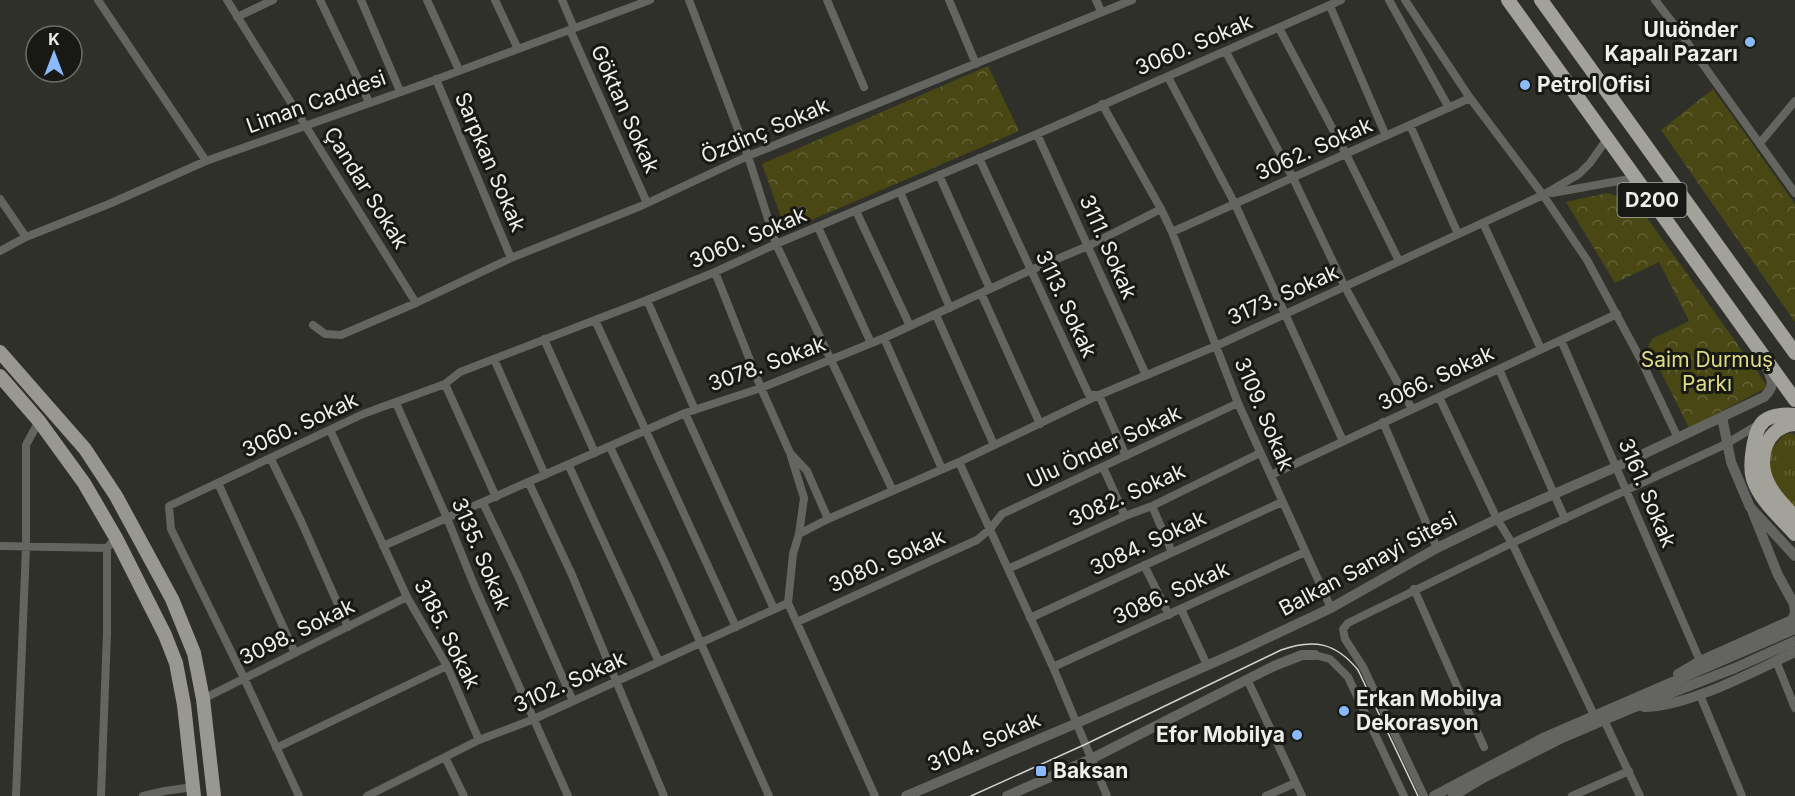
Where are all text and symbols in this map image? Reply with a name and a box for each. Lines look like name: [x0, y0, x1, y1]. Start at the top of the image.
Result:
street label: 3060. Sokak: [1131, 8, 1257, 80]
place label: Uluönder Kapalı Pazarı: [1605, 17, 1738, 66]
north arrow: [24, 24, 84, 84]
text: K: [48, 29, 60, 49]
marker: Uluönder Kapalı Pazarı: [1743, 35, 1757, 49]
street label: Göktan Sokak: [586, 41, 665, 177]
street label: Liman Caddesi: [243, 65, 389, 138]
place label: Petrol Ofisi: [1537, 72, 1650, 97]
marker: Petrol Ofisi: [1518, 78, 1532, 92]
street label: Sarpkan Sokak: [450, 88, 531, 236]
street label: Özdinç Sokak: [697, 92, 833, 169]
street label: 3062. Sokak: [1252, 112, 1376, 185]
street label: Çandar Sokak: [319, 122, 414, 254]
road number: D200: [1618, 183, 1686, 217]
street label: 3111. Sokak: [1074, 191, 1143, 303]
street label: 3060. Sokak: [685, 201, 811, 273]
street label: 3113. Sokak: [1031, 246, 1102, 362]
street label: 3173. Sokak: [1224, 259, 1342, 330]
street label: 3078. Sokak: [705, 331, 829, 396]
street label: 3066. Sokak: [1374, 340, 1498, 415]
park label: Saim Durmuş Parkı: [1641, 347, 1773, 396]
street label: 3109. Sokak: [1229, 354, 1300, 474]
street label: 3060. Sokak: [238, 387, 362, 462]
street label: Ulu Önder Sokak: [1023, 400, 1185, 493]
street label: 3161. Sokak: [1613, 435, 1682, 551]
street label: 3082. Sokak: [1065, 458, 1189, 531]
street label: 3135. Sokak: [447, 494, 517, 614]
street label: 3084. Sokak: [1086, 505, 1210, 580]
street label: Balkan Sanayi Sitesi: [1275, 506, 1461, 621]
street label: 3080. Sokak: [825, 524, 949, 597]
street label: 3086. Sokak: [1109, 556, 1233, 629]
street label: 3185. Sokak: [409, 575, 486, 693]
street label: 3098. Sokak: [235, 593, 359, 670]
street label: 3102. Sokak: [510, 645, 630, 717]
place label: Erkan Mobilya Dekorasyon: [1356, 686, 1502, 735]
marker: Erkan Mobilya Dekorasyon: [1337, 704, 1351, 718]
street label: 3104. Sokak: [923, 706, 1045, 777]
place label: Efor Mobilya: [1156, 722, 1285, 747]
marker: Efor Mobilya: [1290, 728, 1304, 742]
place label: Baksan: [1053, 758, 1128, 783]
marker: Baksan: [1034, 764, 1048, 778]

